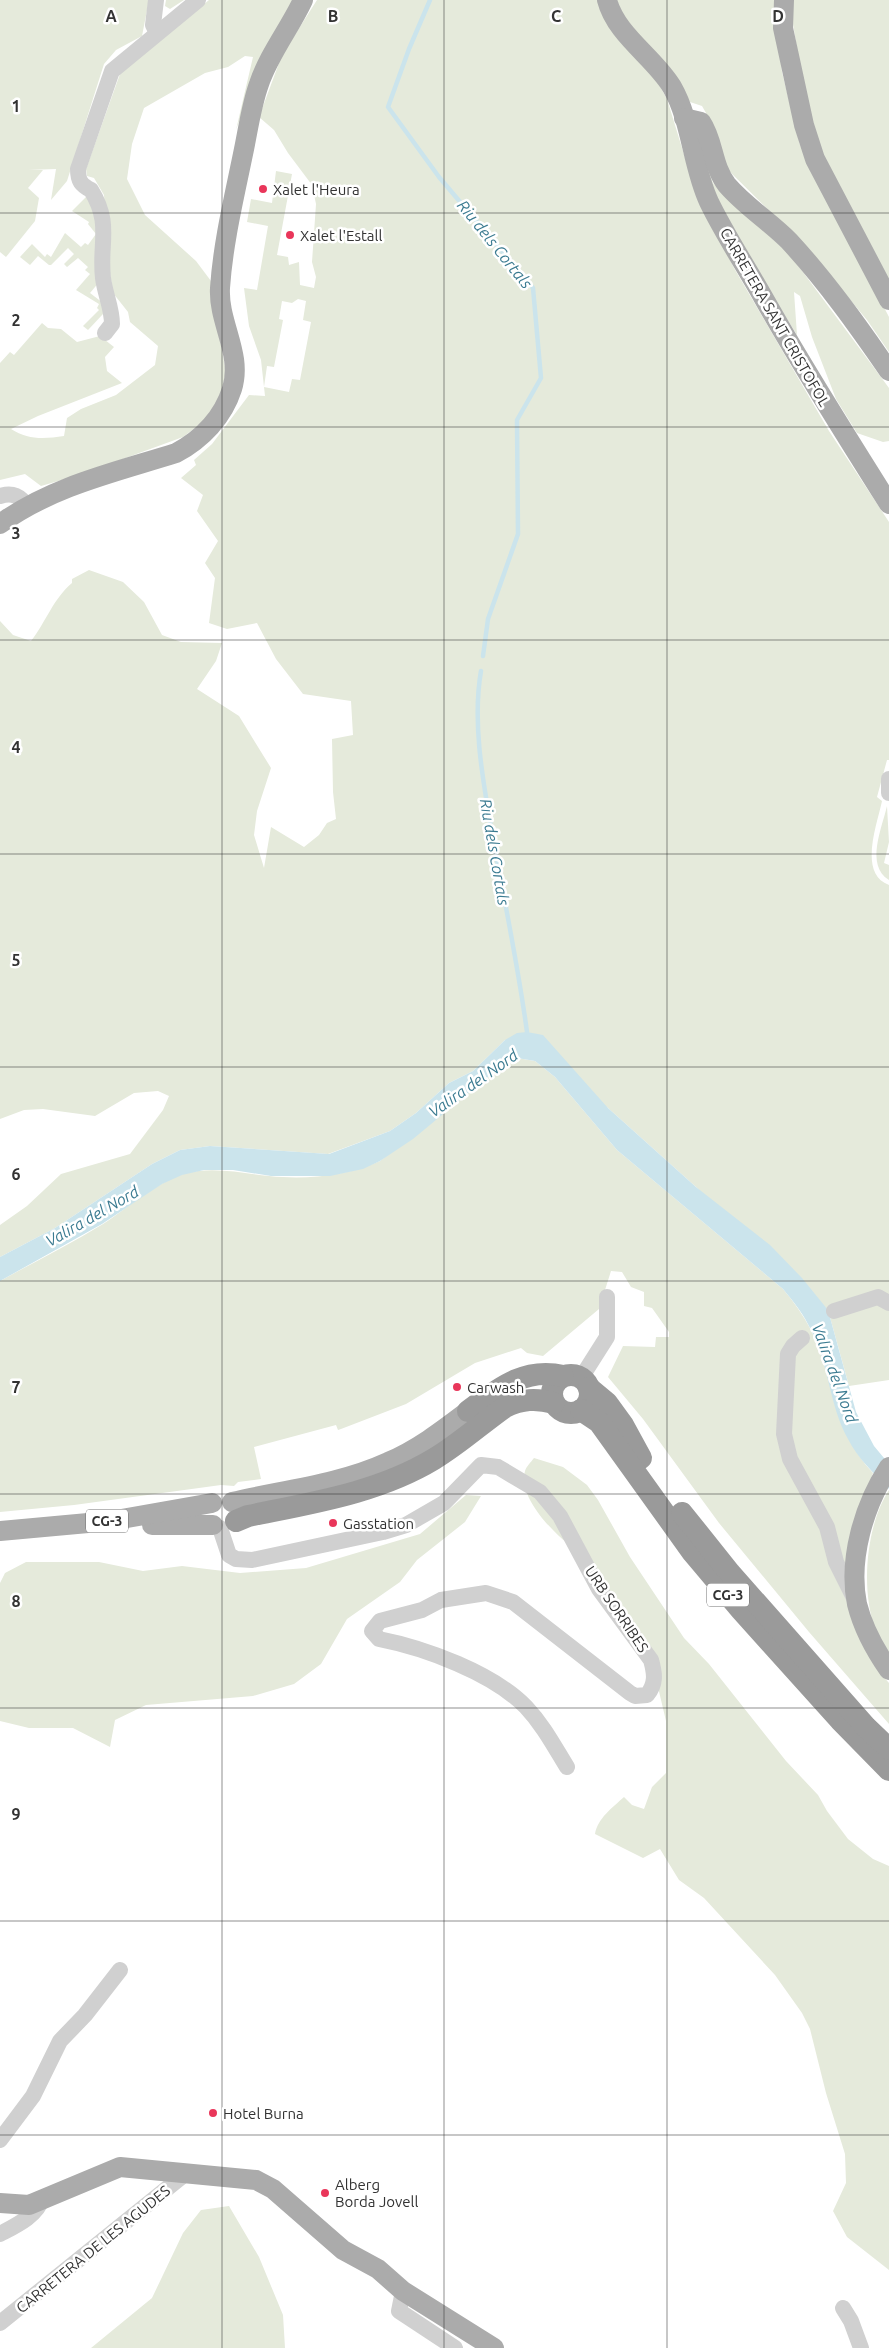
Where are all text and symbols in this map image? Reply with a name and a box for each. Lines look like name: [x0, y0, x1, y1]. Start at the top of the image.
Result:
text: A: [105, 7, 117, 25]
text: B: [328, 7, 338, 25]
text: C: [551, 7, 561, 25]
text: D: [772, 7, 784, 25]
text: 1: [11, 97, 21, 115]
place label: Xalet l'Heura: [273, 181, 360, 198]
marker: Xalet l'Heura: [257, 183, 269, 195]
water label: Riu dels Cortals: [454, 196, 536, 292]
street label: CARRETERA SANT CRISTOFOL: [717, 225, 833, 410]
place label: Xalet l'Estall: [300, 227, 382, 244]
marker: Xalet l'Estall: [284, 229, 296, 241]
text: 2: [11, 311, 21, 329]
text: 3: [11, 524, 21, 542]
text: 4: [11, 738, 21, 756]
water label: Riu dels Cortals: [477, 797, 513, 907]
text: 5: [11, 951, 21, 969]
water label: Valira del Nord: [425, 1045, 522, 1120]
text: 6: [11, 1165, 21, 1183]
water label: Valira del Nord: [42, 1182, 143, 1250]
water label: Valira del Nord: [809, 1321, 862, 1426]
text: 7: [11, 1378, 21, 1396]
place label: Carwash: [467, 1379, 524, 1396]
marker: Carwash: [451, 1381, 463, 1393]
road number: CG-3: [86, 1510, 128, 1532]
place label: Gasstation: [343, 1515, 414, 1532]
marker: Gasstation: [327, 1517, 339, 1529]
street label: URB SORRIBES: [582, 1563, 652, 1655]
road number: CG-3: [707, 1584, 749, 1606]
text: 8: [11, 1592, 21, 1610]
text: 9: [11, 1805, 21, 1823]
place label: Hotel Burna: [223, 2105, 304, 2122]
marker: Hotel Burna: [207, 2107, 219, 2119]
place label: Alberg Borda Jovell: [335, 2176, 419, 2210]
street label: CARRETERA DE LES AGUDES: [13, 2182, 173, 2316]
marker: Alberg Borda Jovell: [319, 2187, 331, 2199]

